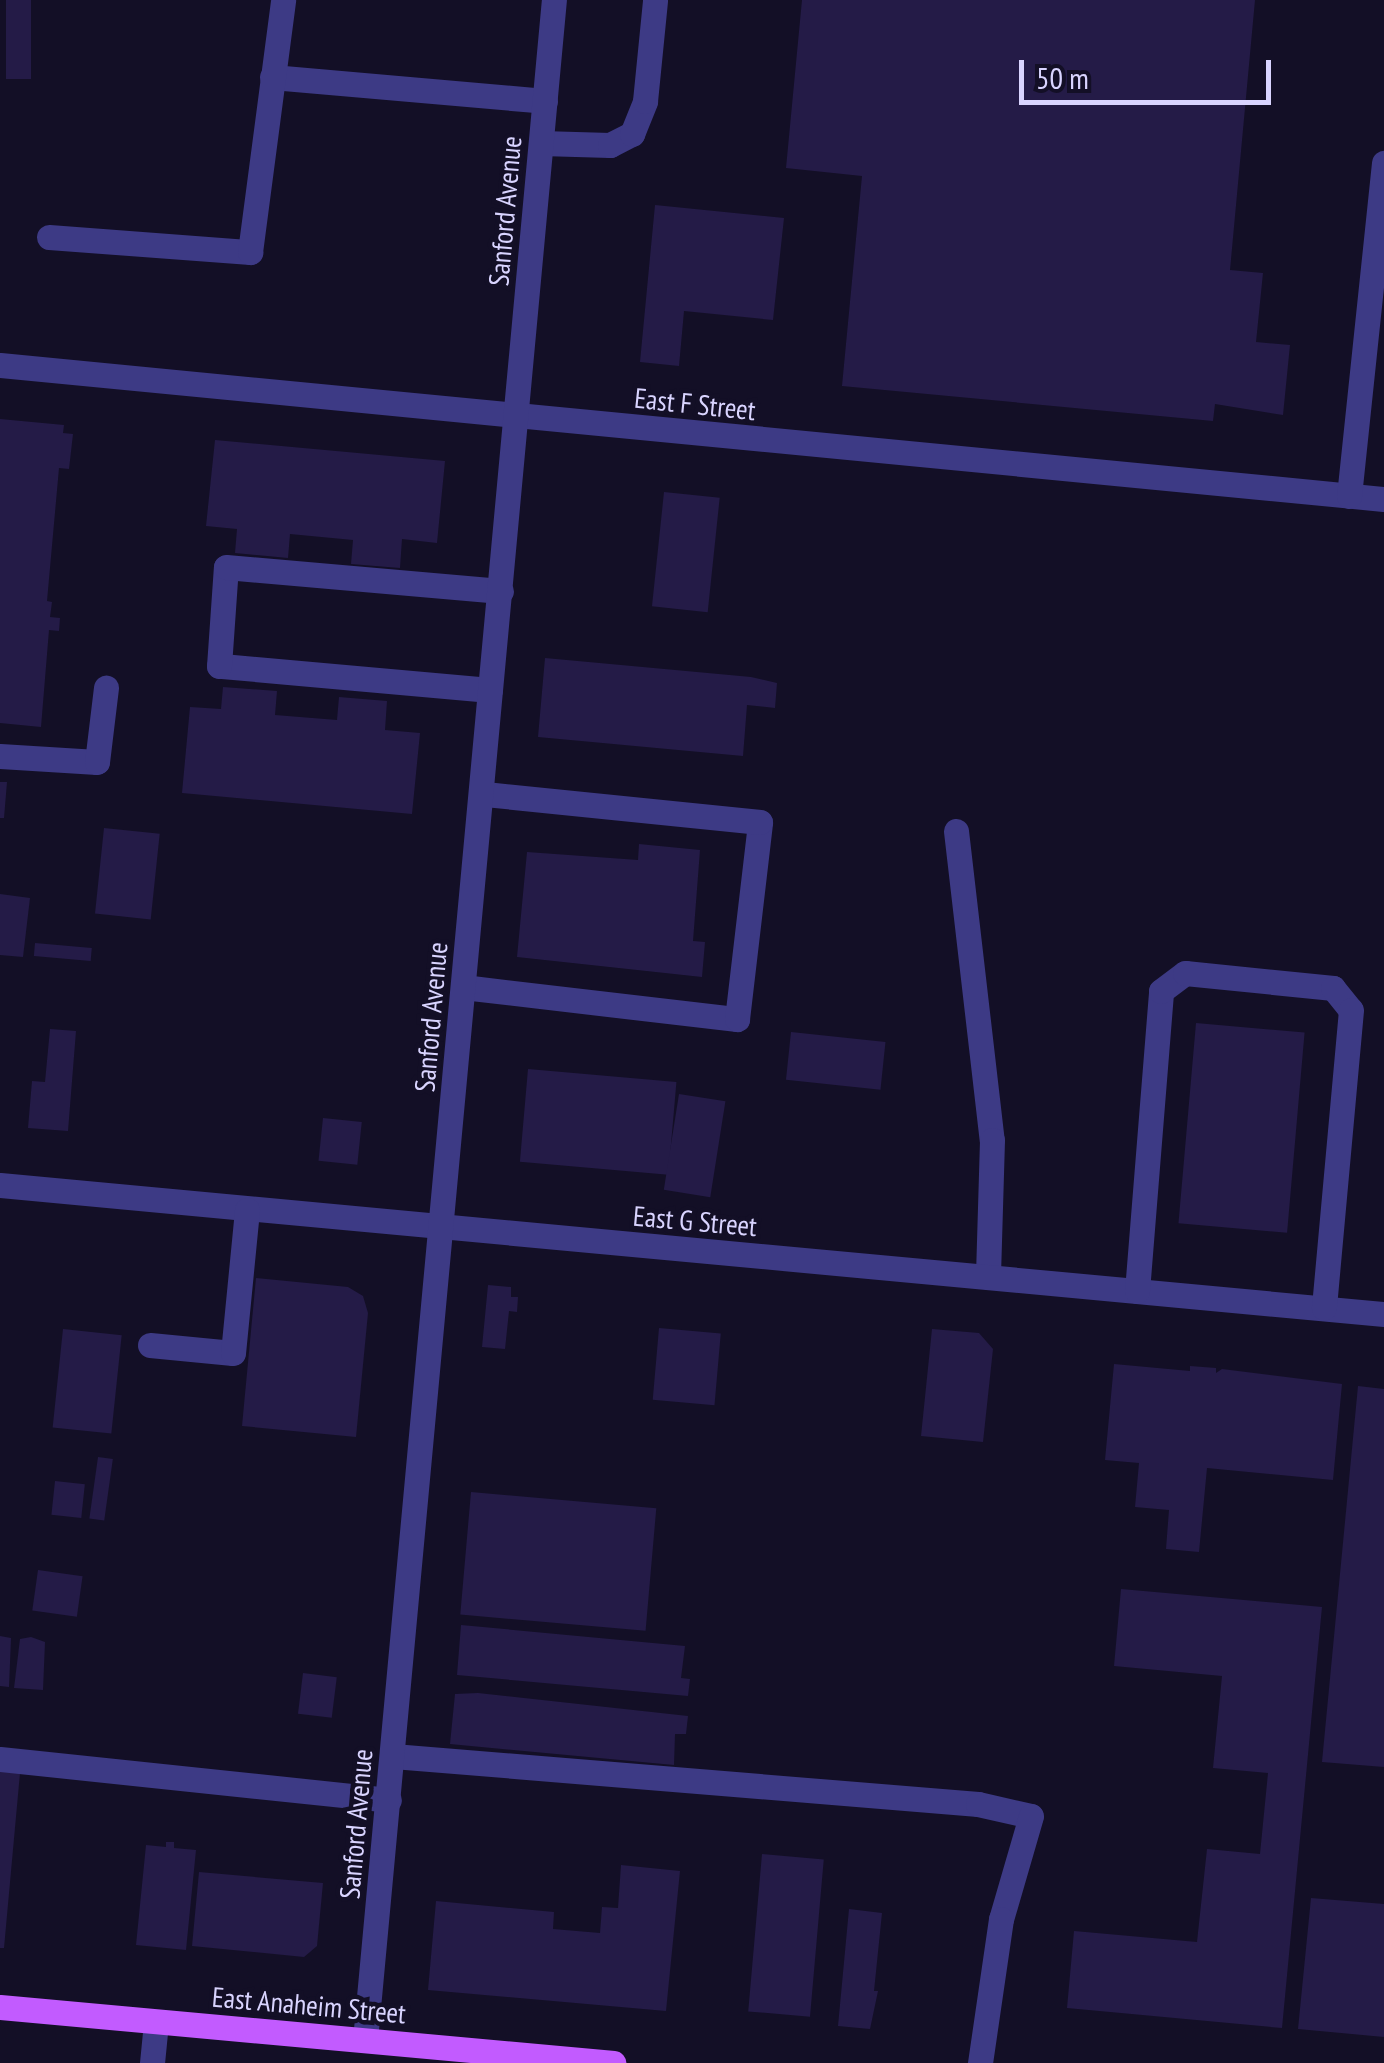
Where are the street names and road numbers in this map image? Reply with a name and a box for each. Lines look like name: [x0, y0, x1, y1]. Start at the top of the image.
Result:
street label: Sanford Avenue: [482, 134, 528, 288]
street label: East F Street: [633, 381, 757, 427]
street label: Sanford Avenue: [408, 940, 454, 1094]
street label: East G Street: [632, 1199, 758, 1243]
street label: Sanford Avenue: [333, 1747, 379, 1901]
street label: East Anaheim Street: [210, 1980, 408, 2030]

